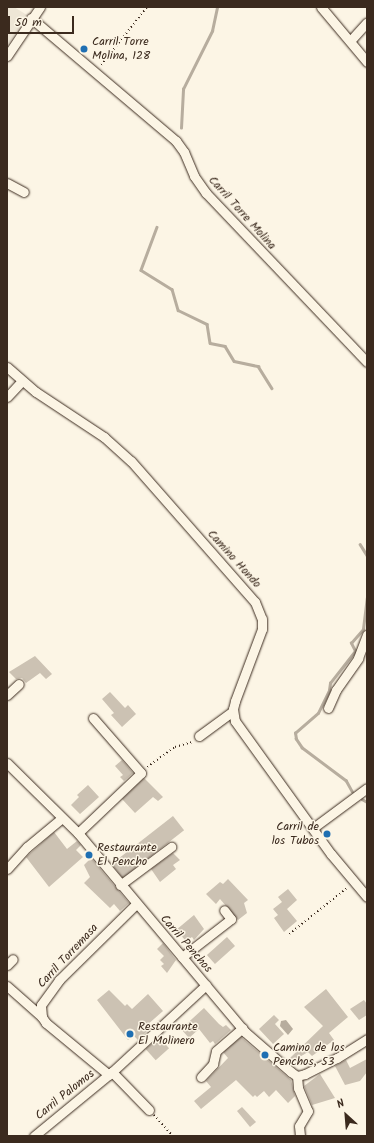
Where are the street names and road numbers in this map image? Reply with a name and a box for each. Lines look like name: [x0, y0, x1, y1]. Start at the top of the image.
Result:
street label: Carril Torre Molina: [205, 173, 279, 253]
street label: Camino Hondo: [204, 527, 264, 591]
street label: Carril Penchos: [157, 912, 215, 976]
street label: Carril Torremasa: [35, 921, 101, 991]
street label: Carril Palomos: [32, 1067, 98, 1123]

